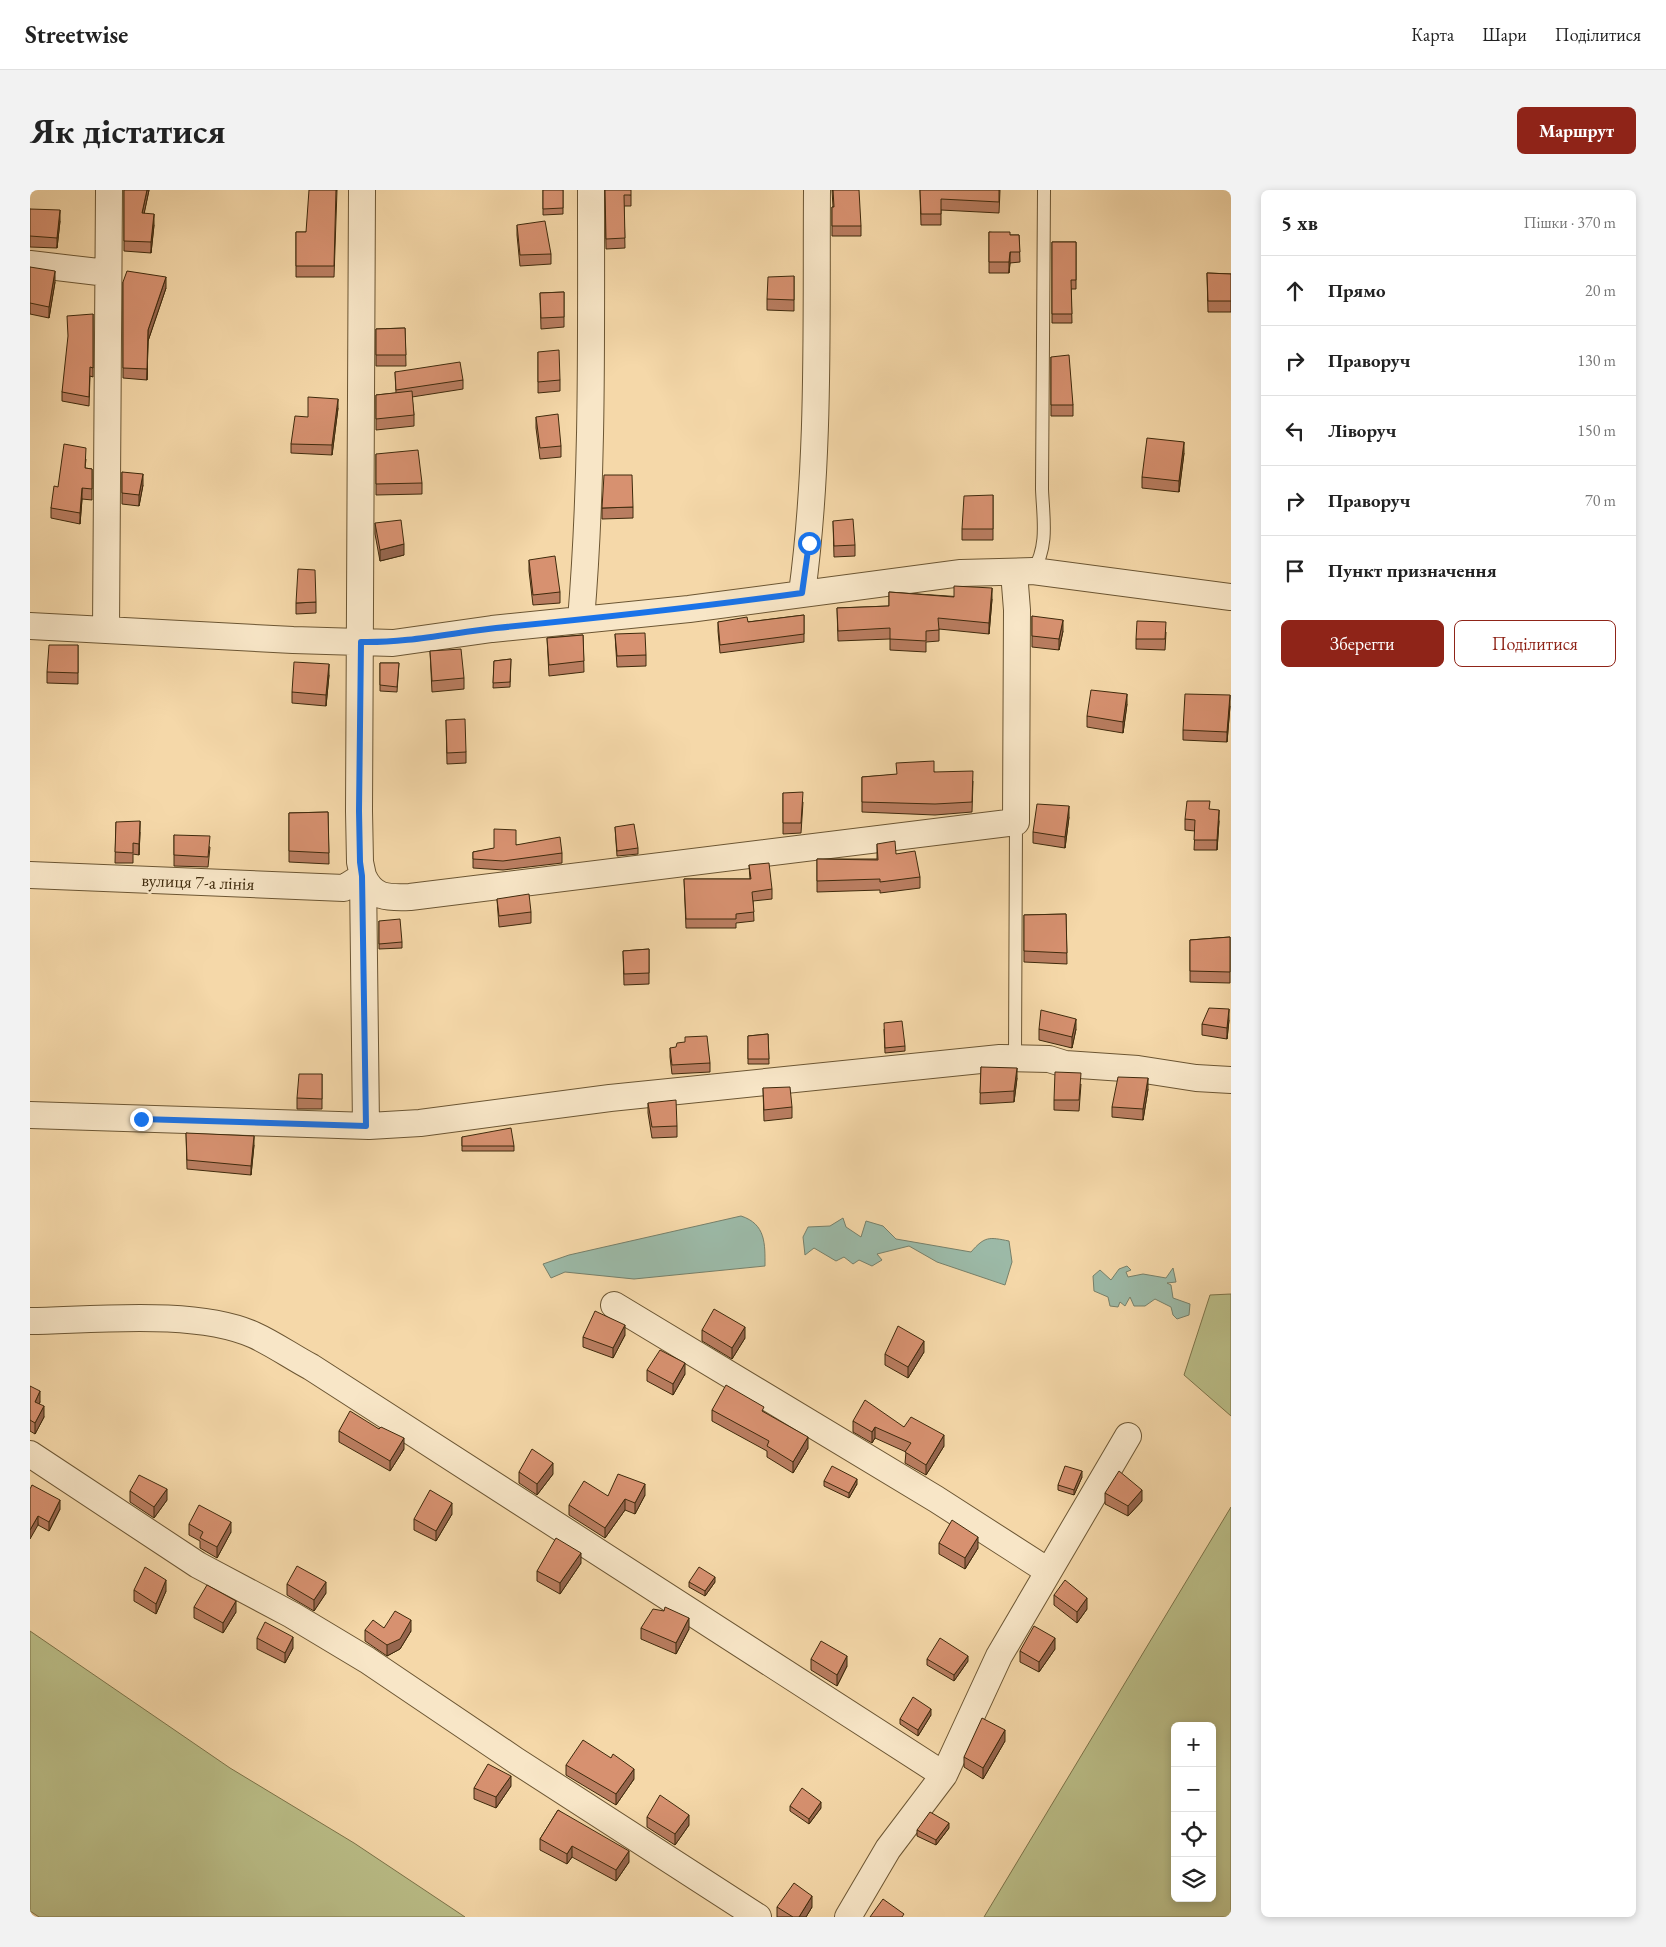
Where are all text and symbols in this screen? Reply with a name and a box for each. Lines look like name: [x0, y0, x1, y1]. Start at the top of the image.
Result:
text: Streetwise: [25, 19, 128, 50]
text: Карта: [1411, 23, 1454, 46]
text: Шари: [1482, 23, 1527, 46]
text: Поділитися: [1555, 23, 1641, 46]
button: Маршрут: [1517, 107, 1636, 154]
text: Як дістатися: [30, 108, 225, 153]
text: 5 хв: [1281, 209, 1318, 236]
text: Пішки · 370 m: [1523, 212, 1616, 233]
icon: ahead: [1281, 277, 1309, 305]
text: Прямо: [1328, 278, 1386, 303]
text: 20 m: [1585, 280, 1616, 301]
icon: right: [1281, 347, 1309, 375]
text: Праворуч: [1328, 348, 1410, 373]
text: 130 m: [1577, 350, 1616, 371]
icon: left: [1281, 417, 1309, 445]
text: Ліворуч: [1328, 418, 1396, 443]
text: 150 m: [1577, 420, 1616, 441]
icon: right: [1281, 487, 1309, 515]
text: Праворуч: [1328, 488, 1410, 513]
text: 70 m: [1585, 490, 1616, 511]
route start: [798, 532, 821, 555]
icon: arrive: [1281, 557, 1309, 585]
text: Пункт призначення: [1328, 558, 1497, 583]
button: Зберегти: [1281, 620, 1444, 667]
button: Поділитися: [1454, 620, 1616, 667]
street label: вулиця 7-а лінія: [141, 868, 255, 895]
route end: [130, 1108, 153, 1131]
map controls: [1171, 1722, 1216, 1902]
button: +: [1171, 1722, 1216, 1767]
button: −: [1171, 1767, 1216, 1812]
button: locate: [1171, 1812, 1216, 1857]
button: layers: [1171, 1857, 1216, 1902]

